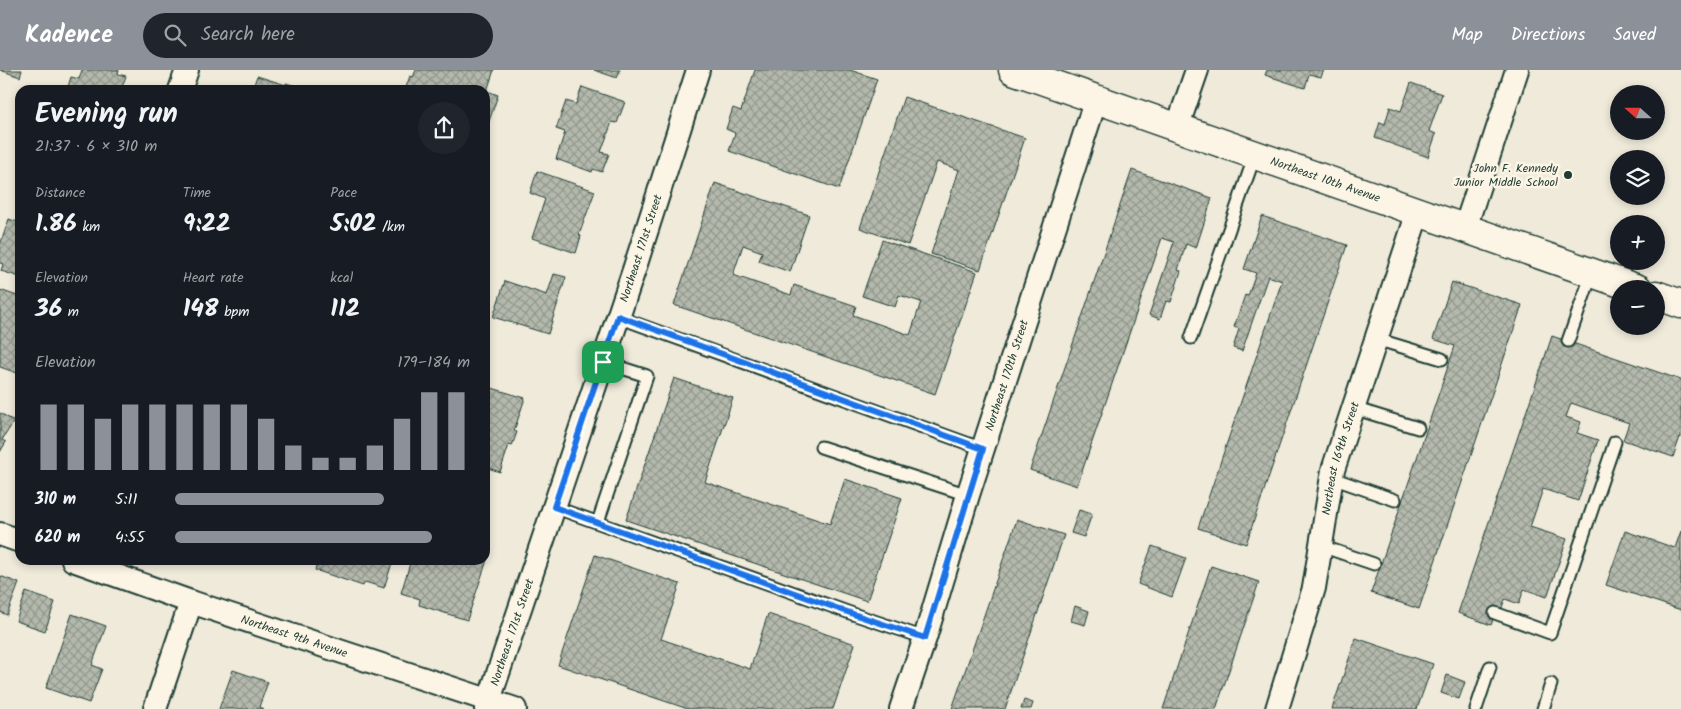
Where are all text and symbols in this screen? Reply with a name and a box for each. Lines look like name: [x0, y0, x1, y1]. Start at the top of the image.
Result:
search box: [143, 13, 493, 58]
text: Kadence: [25, 16, 113, 55]
text: Search here: [201, 20, 295, 50]
icon: search: [161, 21, 189, 49]
text: Map: [1451, 21, 1483, 50]
text: Directions: [1511, 21, 1585, 50]
text: Saved: [1613, 21, 1656, 50]
north arrow: [1610, 85, 1665, 140]
map controls: [1610, 85, 1665, 335]
text: Evening run: [35, 92, 178, 137]
button: share: [418, 102, 470, 154]
text: 21:37 · 6 × 310 m: [35, 134, 157, 159]
button: layers: [1610, 150, 1665, 205]
street label: Northeast 10th Avenue: [1268, 152, 1383, 208]
place label: John F. Kennedy Junior Middle School: [1454, 159, 1558, 192]
marker: John F. Kennedy Junior Middle School: [1562, 169, 1574, 181]
text: Distance: [35, 182, 85, 204]
text: Time: [183, 182, 211, 204]
text: Pace: [330, 182, 357, 204]
street label: Northeast 171st Street: [615, 192, 668, 305]
text: 1.86: [35, 204, 77, 244]
text: 9:22: [183, 204, 231, 244]
text: 5:02: [330, 204, 377, 244]
button: +: [1610, 215, 1665, 270]
text: km: [77, 216, 100, 238]
text: /km: [377, 216, 405, 238]
text: Elevation: [35, 267, 88, 289]
text: Heart rate: [183, 267, 244, 289]
text: kcal: [330, 267, 353, 289]
button: −: [1610, 280, 1665, 335]
text: 36: [35, 289, 62, 329]
text: 148: [183, 289, 219, 329]
text: 112: [330, 289, 360, 329]
text: m: [62, 301, 79, 323]
text: bpm: [219, 301, 249, 323]
street label: Northeast 170th Street: [980, 317, 1034, 434]
pin: [582, 341, 624, 383]
icon: arrive: [589, 348, 617, 376]
text: Elevation: [35, 350, 96, 375]
text: 179–184 m: [397, 350, 470, 375]
street label: Northeast 169th Street: [1317, 399, 1365, 517]
text: 310 m: [35, 487, 76, 512]
text: 5:11: [115, 487, 138, 512]
text: 620 m: [35, 525, 80, 550]
text: 4:55: [115, 525, 145, 550]
street label: Northeast 171st Street: [485, 576, 539, 689]
street label: Northeast 9th Avenue: [238, 610, 351, 663]

